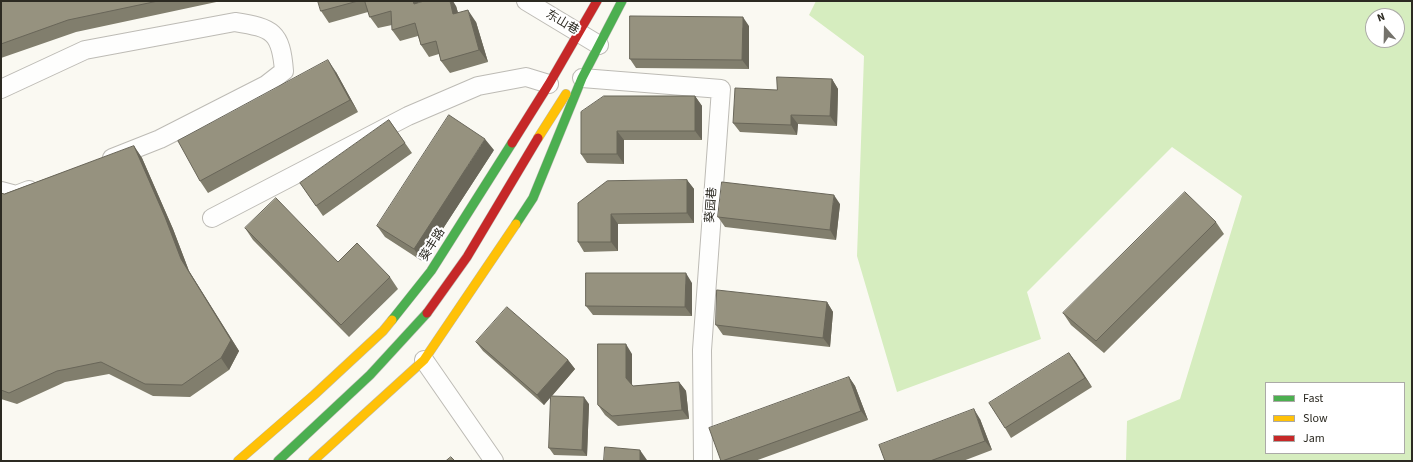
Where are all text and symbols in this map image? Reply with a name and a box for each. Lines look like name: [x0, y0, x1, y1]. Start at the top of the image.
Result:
street label: 东山巷: [543, 8, 581, 38]
north arrow: [1365, 8, 1405, 48]
text: N: [1375, 9, 1387, 25]
street label: 葵园巷: [704, 187, 720, 223]
street label: 葵丰路: [417, 226, 449, 264]
legend: [1265, 382, 1405, 454]
text: Fast: [1303, 390, 1323, 407]
text: Slow: [1303, 410, 1328, 427]
text: Jam: [1303, 430, 1325, 447]

